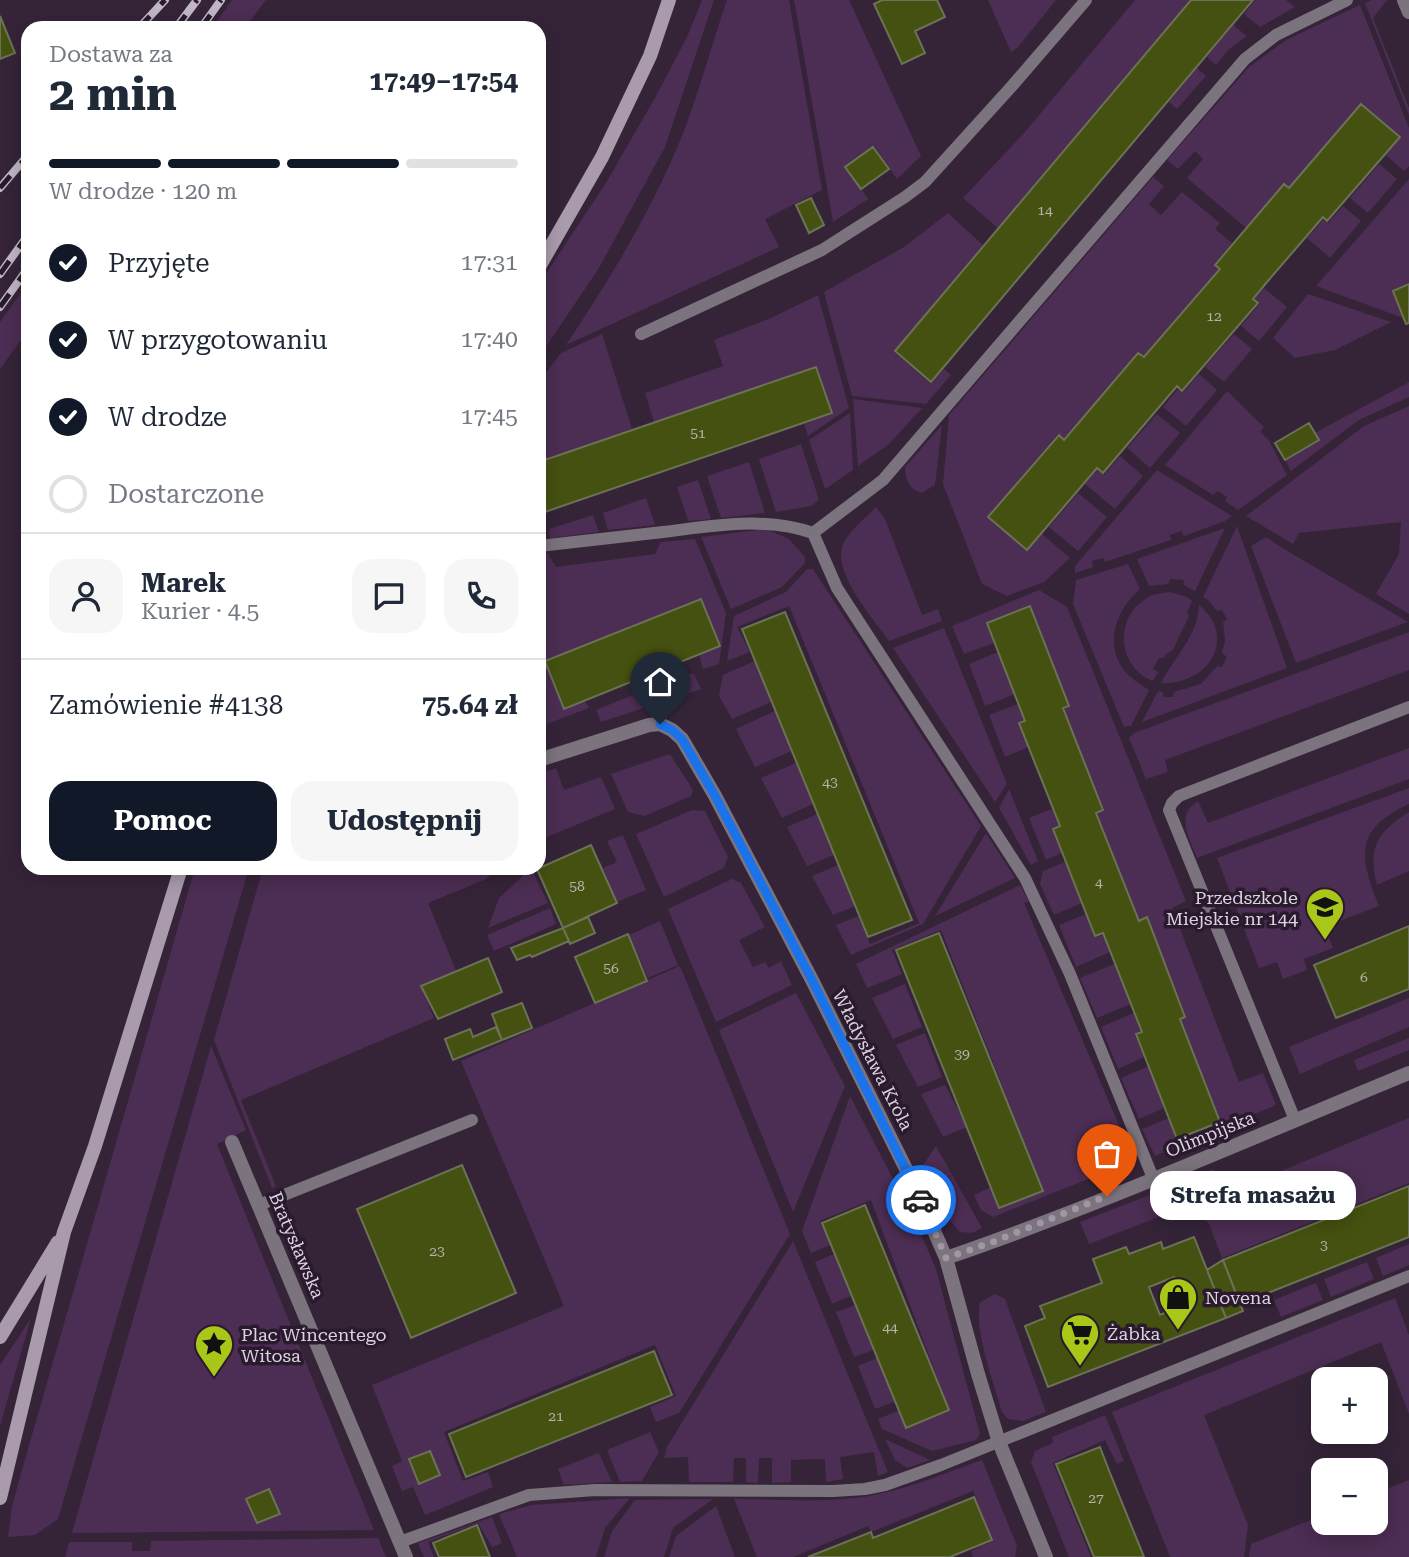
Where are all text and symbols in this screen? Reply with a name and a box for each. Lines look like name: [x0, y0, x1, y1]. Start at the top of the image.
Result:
text: Dostawa za: [49, 41, 173, 68]
text: 17:49–17:54: [369, 66, 518, 96]
text: 2 min: [49, 67, 177, 121]
text: W drodze · 120 m: [49, 178, 237, 205]
house number: 14: [1037, 202, 1053, 218]
icon: check: [49, 244, 87, 282]
text: Przyjęte: [108, 248, 210, 278]
text: 17:31: [461, 249, 518, 276]
house number: 12: [1206, 308, 1222, 324]
icon: check: [49, 321, 87, 359]
text: W przygotowaniu: [108, 325, 328, 355]
text: 17:40: [461, 326, 518, 353]
icon: check: [49, 398, 87, 436]
text: W drodze: [108, 402, 227, 432]
text: 17:45: [461, 403, 518, 430]
house number: 51: [690, 425, 706, 441]
text: Dostarczone: [108, 479, 264, 509]
button: person: [49, 559, 123, 633]
button: chat: [352, 559, 426, 633]
button: phone: [444, 559, 518, 633]
text: Marek: [141, 568, 226, 598]
text: Kurier · 4.5: [141, 598, 259, 625]
pin: [630, 652, 690, 724]
icon: home: [641, 663, 679, 701]
text: Zamówienie #4138: [49, 690, 283, 720]
text: 75.64 zł: [422, 690, 518, 720]
house number: 43: [822, 774, 838, 790]
button: Pomoc: [49, 781, 277, 861]
button: Udostępnij: [291, 781, 518, 861]
house number: 4: [1095, 874, 1103, 890]
house number: 58: [569, 878, 585, 894]
school or university icon: Przedszkole Miejskie nr 144: [1304, 886, 1346, 941]
place label: Przedszkole Miejskie nr 144: [1166, 887, 1298, 929]
house number: 56: [603, 960, 619, 976]
house number: 6: [1360, 969, 1368, 985]
street label: Władysława Króla: [828, 986, 918, 1134]
house number: 39: [954, 1046, 970, 1062]
street label: Olimpijska: [1162, 1107, 1258, 1161]
pin: [1077, 1124, 1137, 1196]
icon: bag: [1088, 1135, 1126, 1173]
courier: [886, 1165, 956, 1235]
callout: Strefa masażu: [1149, 1172, 1356, 1220]
icon: car: [902, 1181, 940, 1219]
text: Strefa masażu: [1171, 1182, 1335, 1209]
street label: Bratysławska: [265, 1189, 329, 1302]
house number: 3: [1320, 1237, 1328, 1253]
house number: 23: [429, 1243, 445, 1259]
shop icon: Novena: [1157, 1276, 1199, 1331]
place label: Novena: [1205, 1287, 1271, 1308]
supermarket icon: Żabka: [1059, 1312, 1101, 1367]
house number: 44: [882, 1319, 898, 1335]
place icon: Plac Wincentego Witosa: [193, 1323, 235, 1378]
place label: Żabka: [1107, 1323, 1161, 1344]
place label: Plac Wincentego Witosa: [241, 1324, 387, 1366]
map controls: [1311, 1367, 1388, 1535]
button: +: [1311, 1367, 1388, 1444]
house number: 21: [548, 1408, 564, 1424]
button: −: [1311, 1458, 1388, 1535]
house number: 27: [1088, 1490, 1104, 1506]

